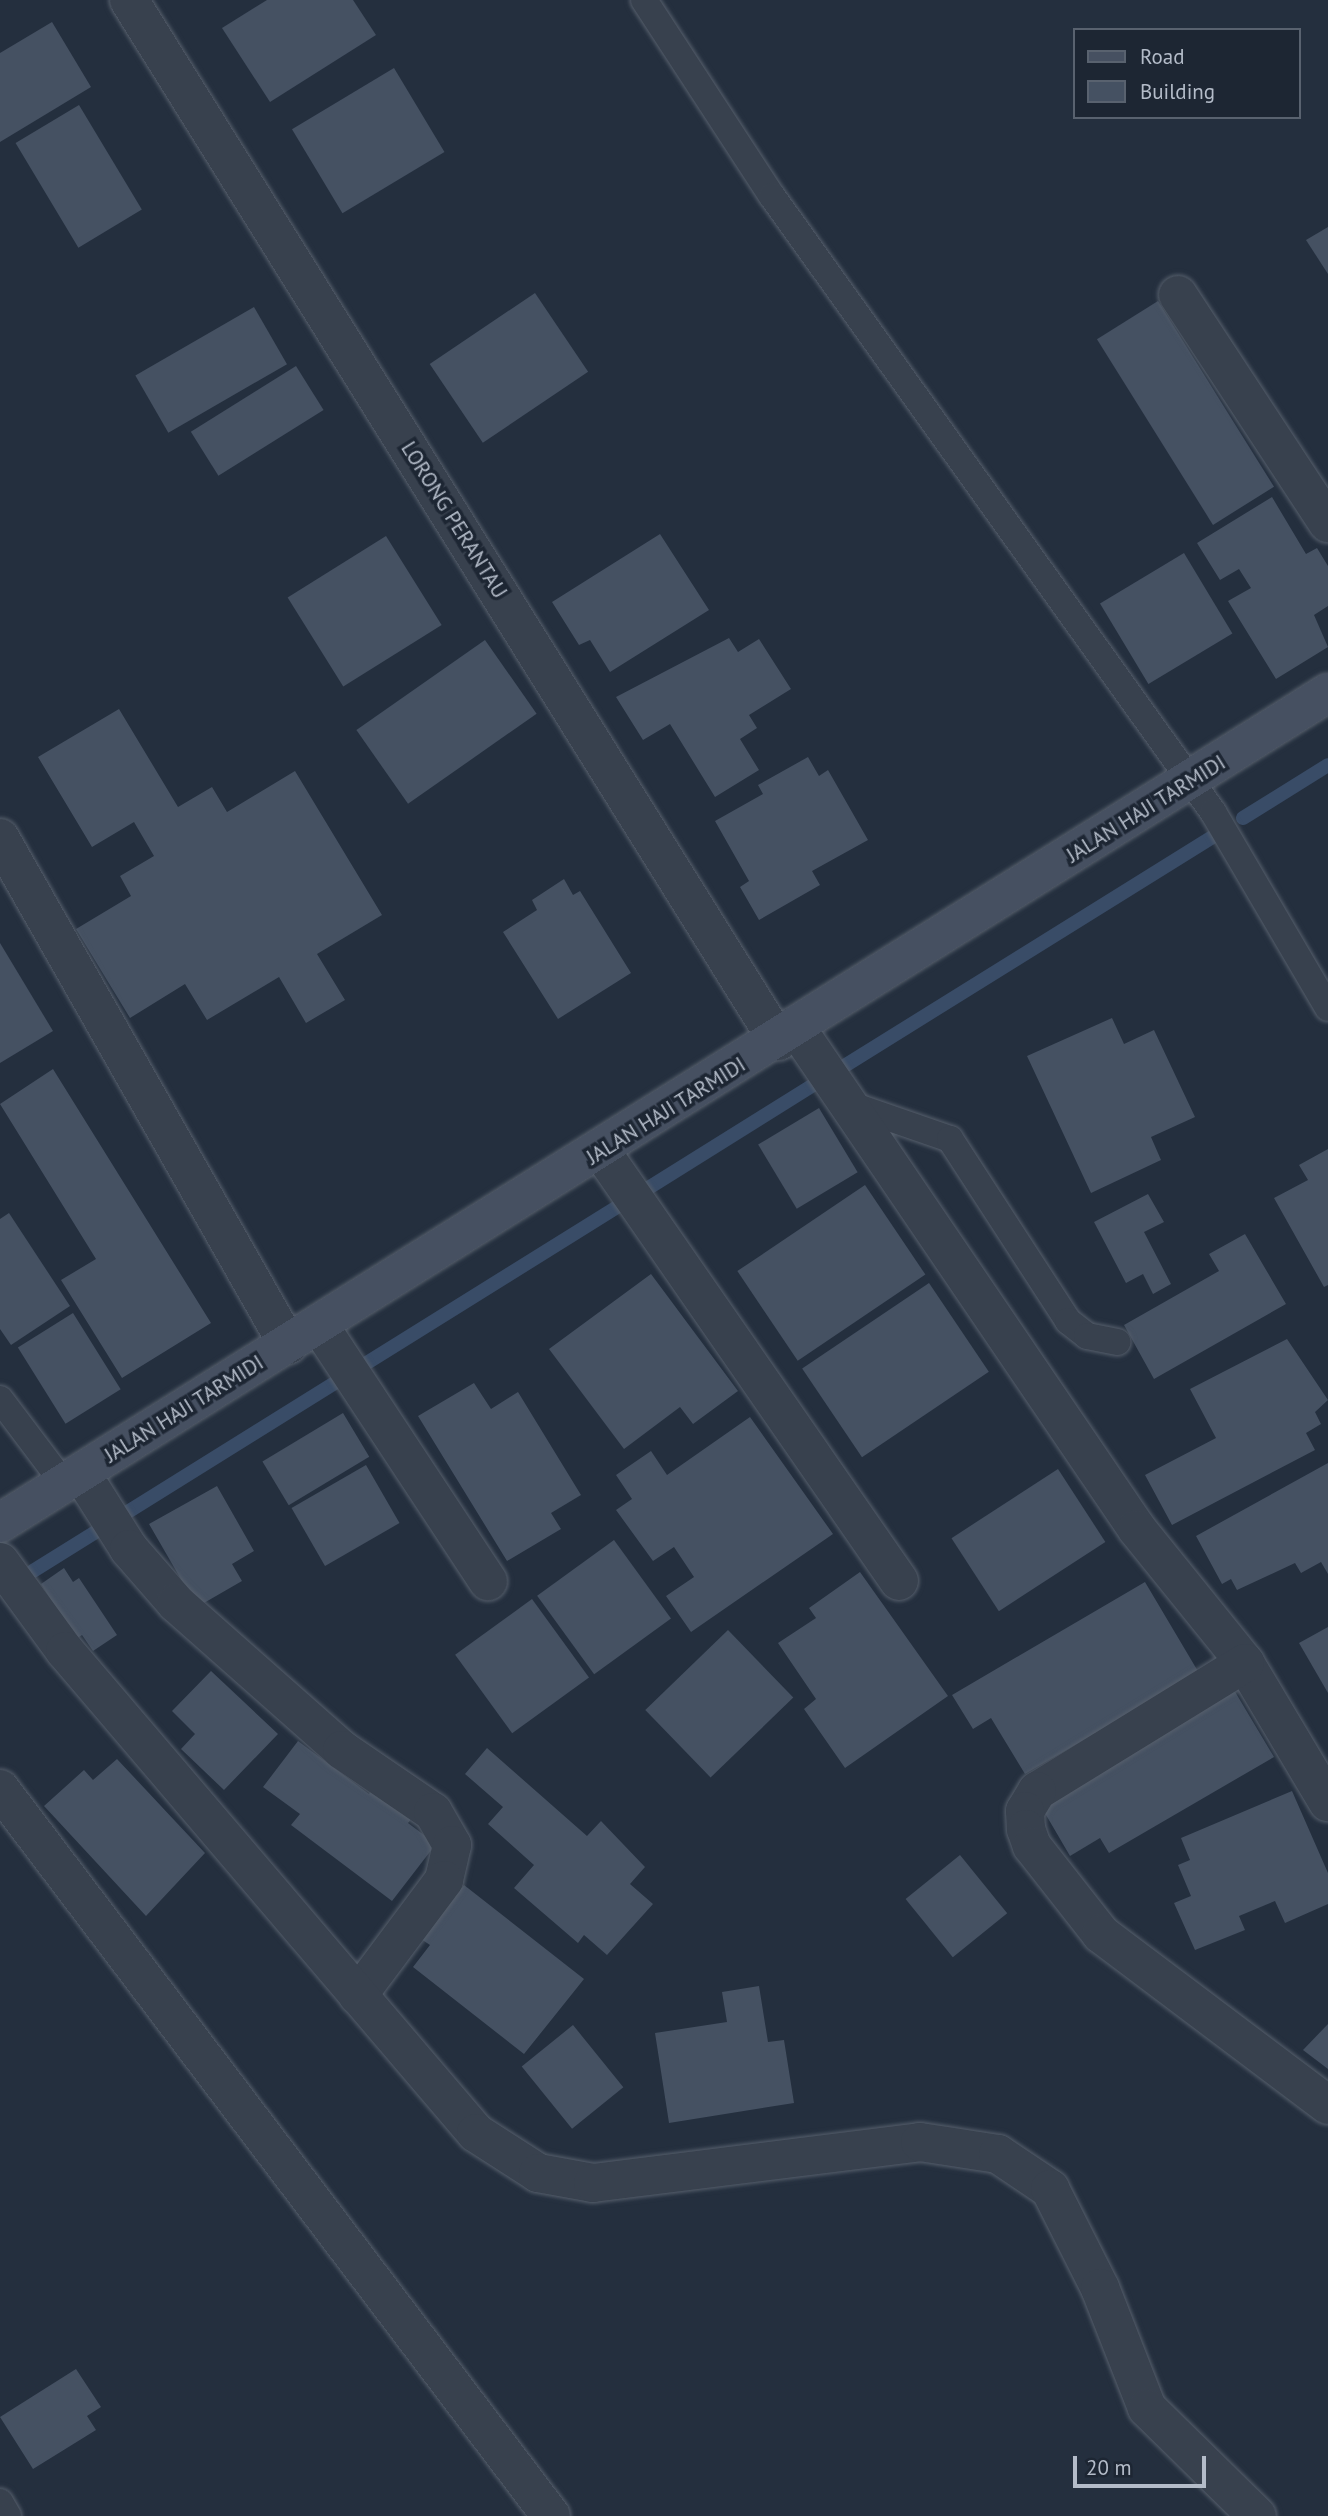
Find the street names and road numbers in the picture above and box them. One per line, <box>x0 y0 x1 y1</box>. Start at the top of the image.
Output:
street label: LORONG PERANTAU <box>396 437 512 603</box>
street label: JALAN HAJI TARMIDI <box>1062 750 1230 868</box>
street label: JALAN HAJI TARMIDI <box>582 1052 750 1170</box>
street label: JALAN HAJI TARMIDI <box>100 1350 268 1468</box>

